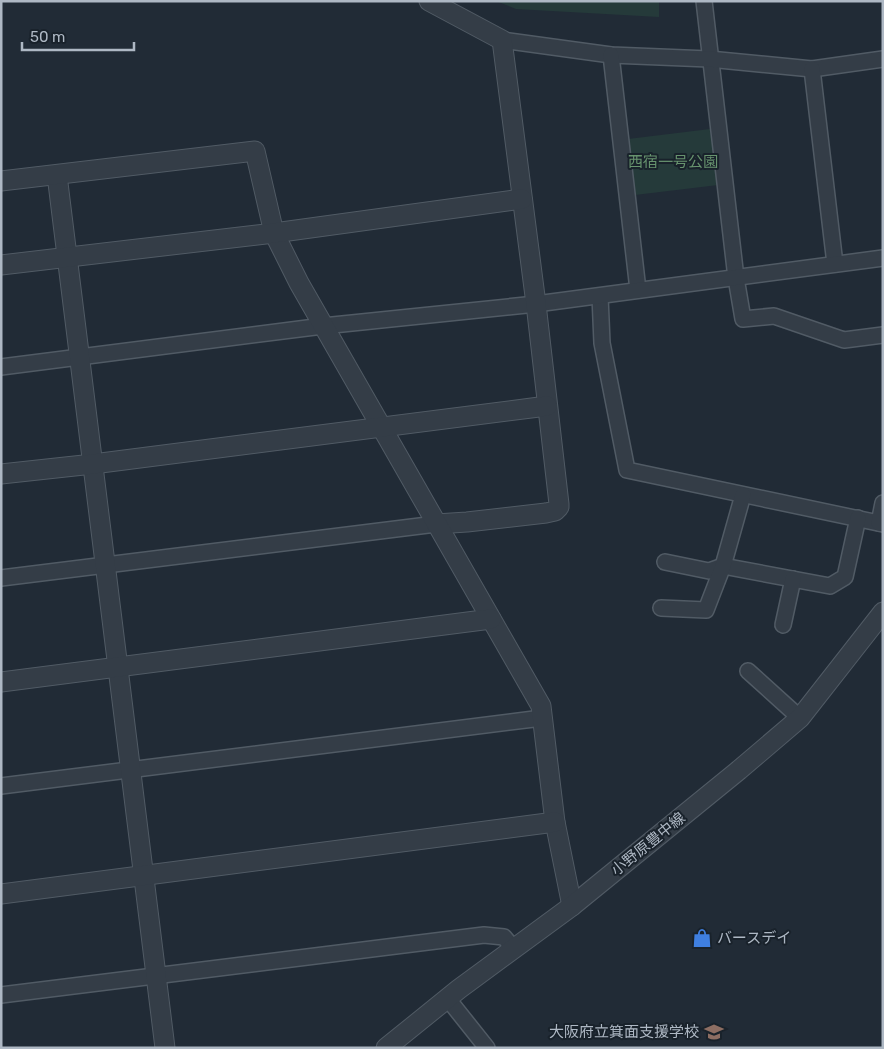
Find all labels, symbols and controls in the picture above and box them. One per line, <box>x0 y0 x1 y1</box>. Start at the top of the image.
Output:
scale bar <box>22 20 135 52</box>
text: 50 m <box>30 28 65 46</box>
park label: 西宿一号公園 <box>628 153 718 171</box>
street label: 小野原豊中線 <box>607 809 689 879</box>
shop icon: バースデイ <box>691 927 713 949</box>
place label: バースデイ <box>717 929 791 947</box>
school or university icon: 大阪府立箕面支援学校 <box>703 1021 725 1043</box>
place label: 大阪府立箕面支援学校 <box>549 1023 699 1041</box>

